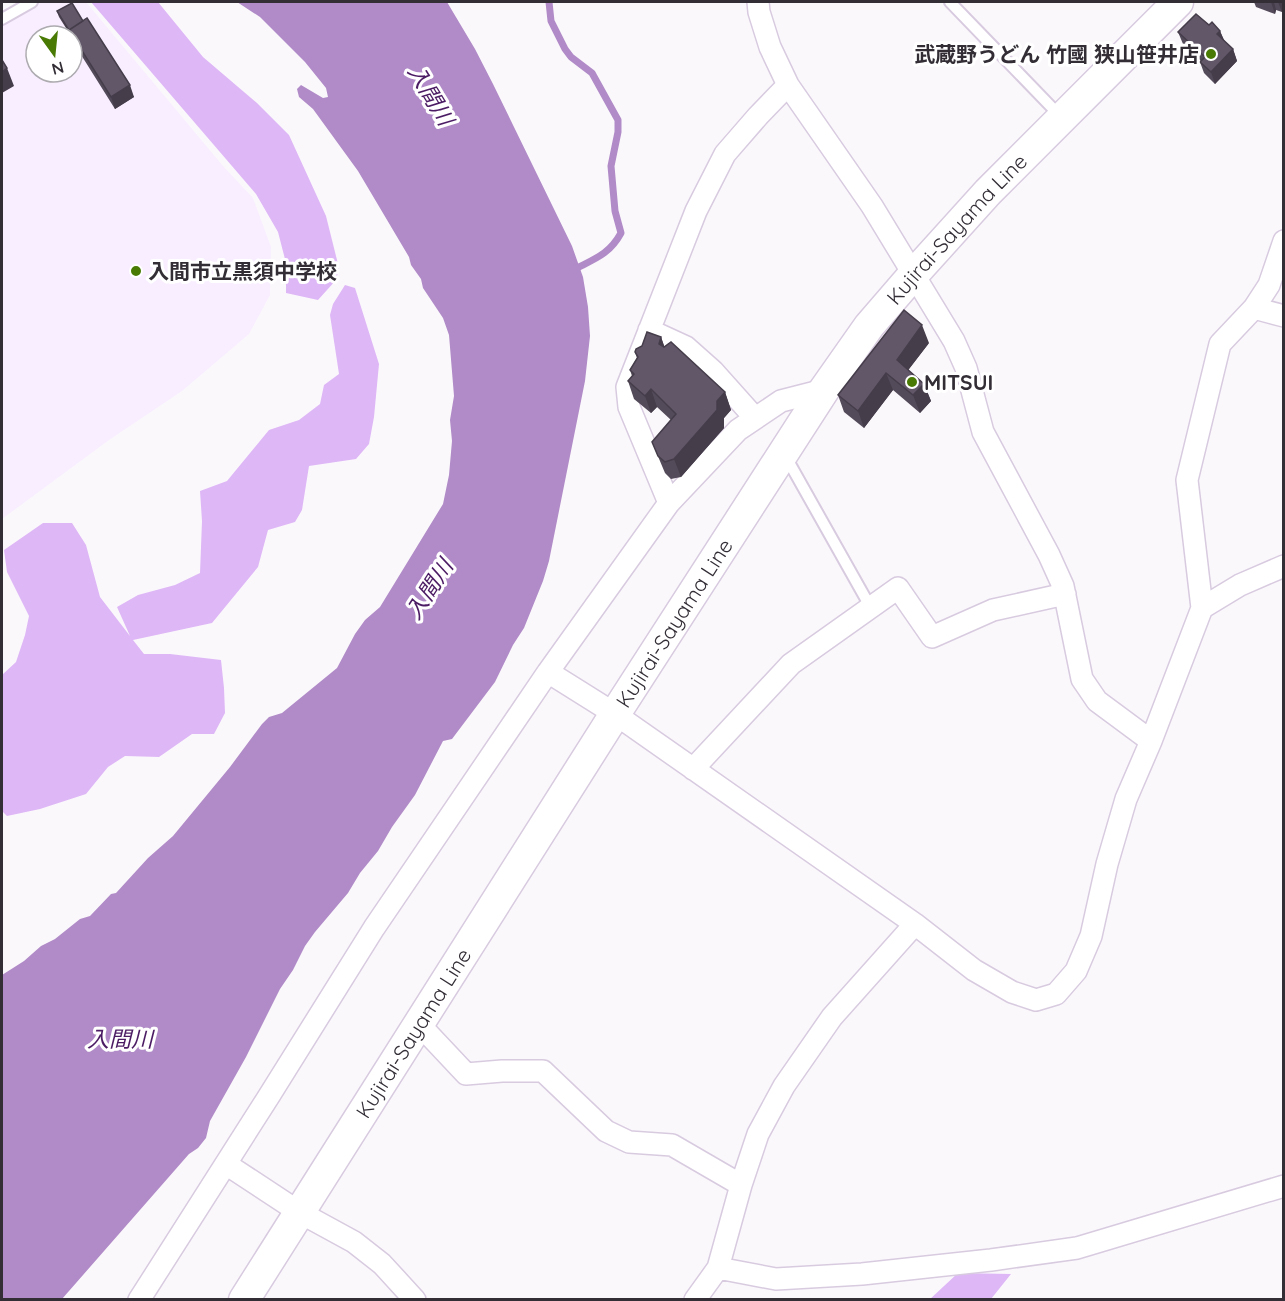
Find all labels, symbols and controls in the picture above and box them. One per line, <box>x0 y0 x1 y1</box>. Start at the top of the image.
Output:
north arrow <box>24 24 84 84</box>
place label: 武蔵野うどん 竹國 狭山笹井店 <box>914 41 1199 67</box>
marker: 武蔵野うどん 竹國 狭山笹井店 <box>1204 47 1218 61</box>
text: N <box>50 57 66 80</box>
water label: 入間川 <box>402 59 461 132</box>
street label: Kujirai-Sayama Line <box>881 148 1032 310</box>
place label: 入間市立黒須中学校 <box>148 258 337 284</box>
marker: 入間市立黒須中学校 <box>129 264 143 278</box>
place label: MITSUI <box>924 369 993 395</box>
marker: MITSUI <box>905 375 919 389</box>
street label: Kujirai-Sayama Line <box>610 534 738 712</box>
water label: 入間川 <box>399 552 460 624</box>
street label: Kujirai-Sayama Line <box>350 943 476 1123</box>
water label: 入間川 <box>87 1025 155 1053</box>

